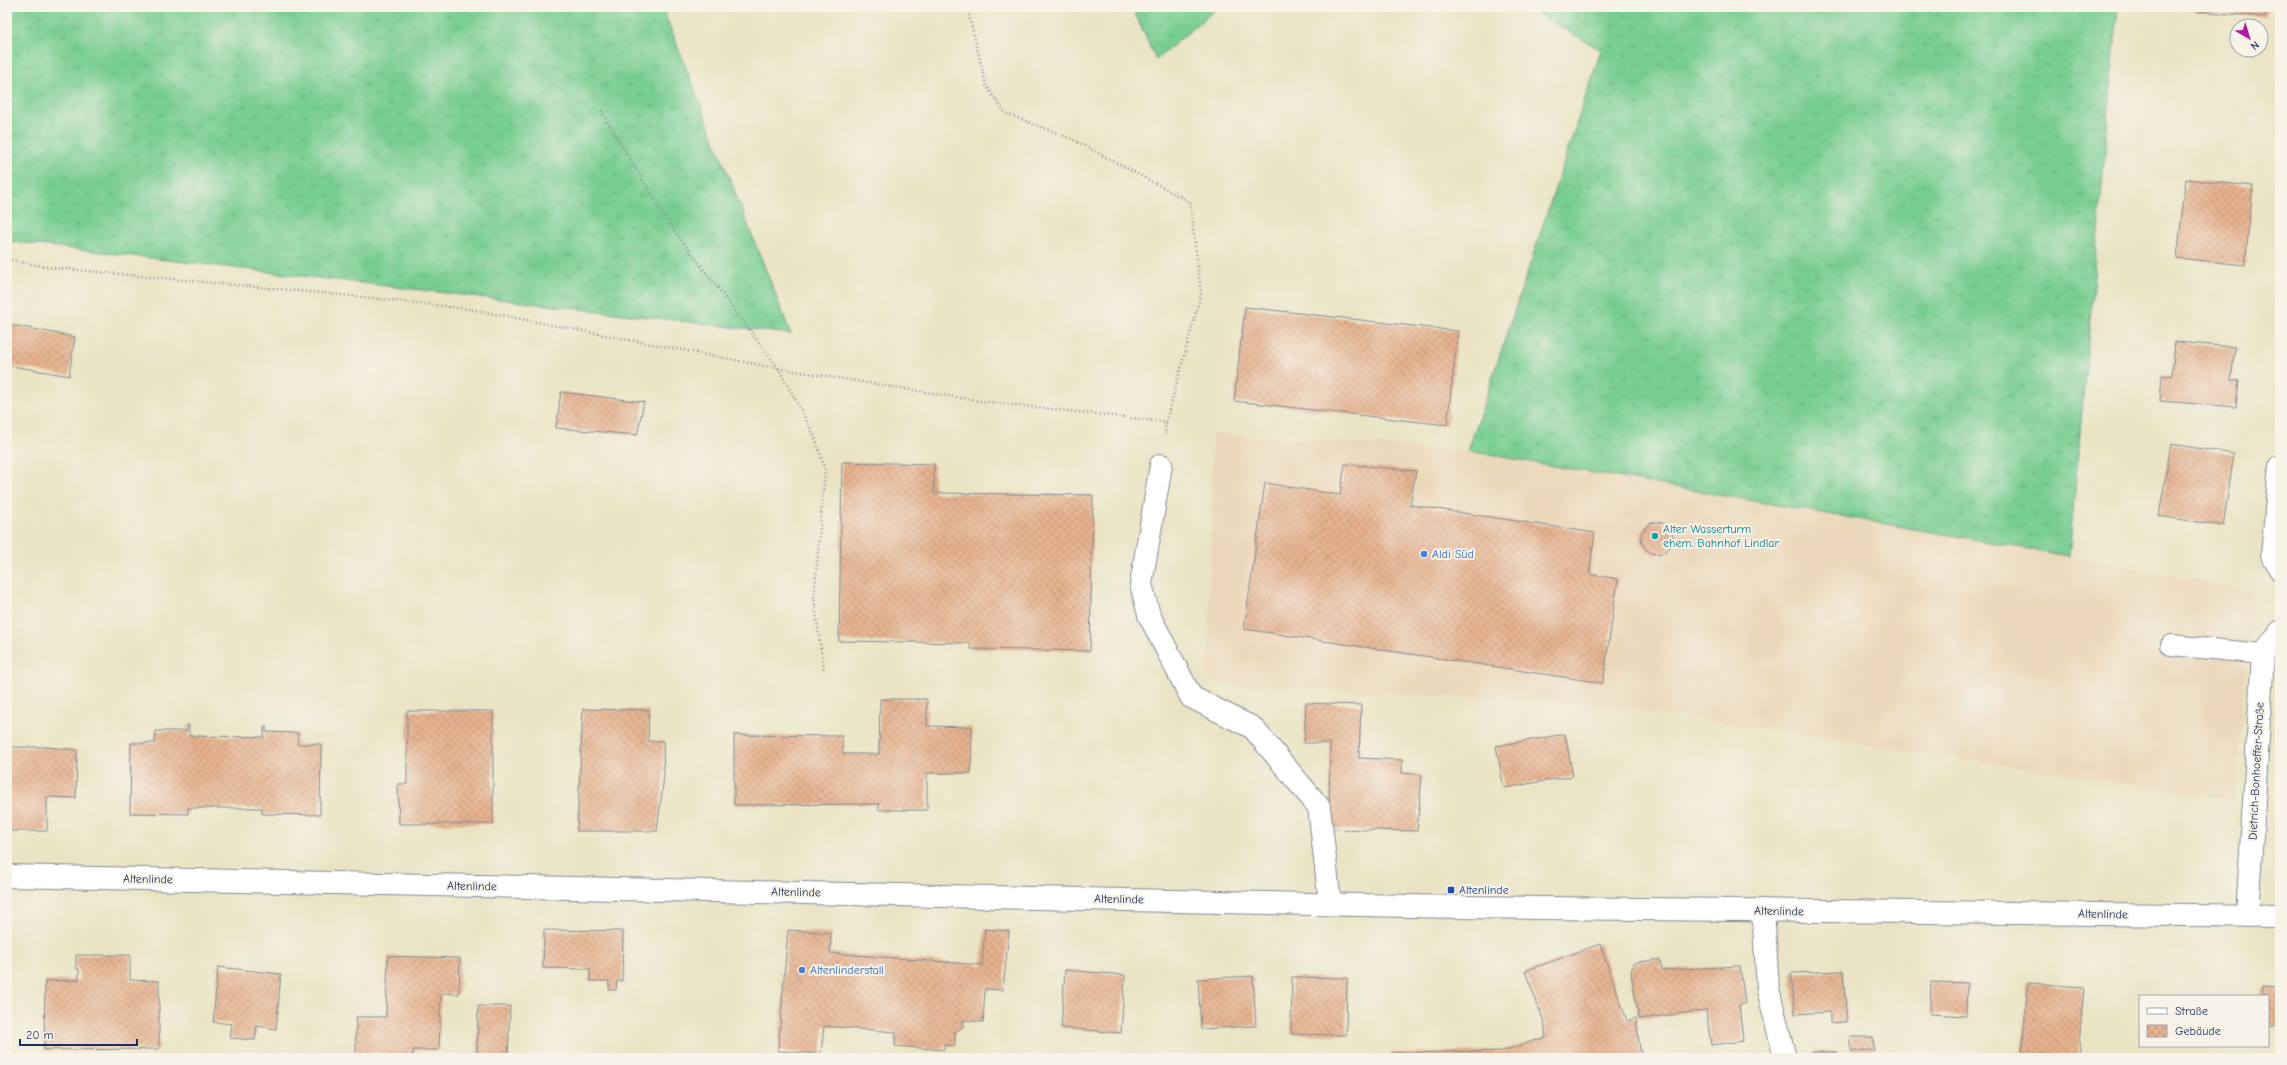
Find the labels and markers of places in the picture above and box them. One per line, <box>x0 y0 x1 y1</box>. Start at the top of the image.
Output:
place label: Alter Wasserturm ehem. Bahnhof Lindlar <box>1663 522 1780 550</box>
marker: Alter Wasserturm ehem. Bahnhof Lindlar <box>1650 531 1660 541</box>
place label: Aldi Süd <box>1432 547 1474 561</box>
marker: Aldi Süd <box>1419 549 1429 559</box>
place label: Altenlinde <box>1459 883 1509 897</box>
marker: Altenlinde <box>1446 885 1456 895</box>
place label: Altenlinderstall <box>810 963 884 977</box>
marker: Altenlinderstall <box>797 965 807 975</box>

